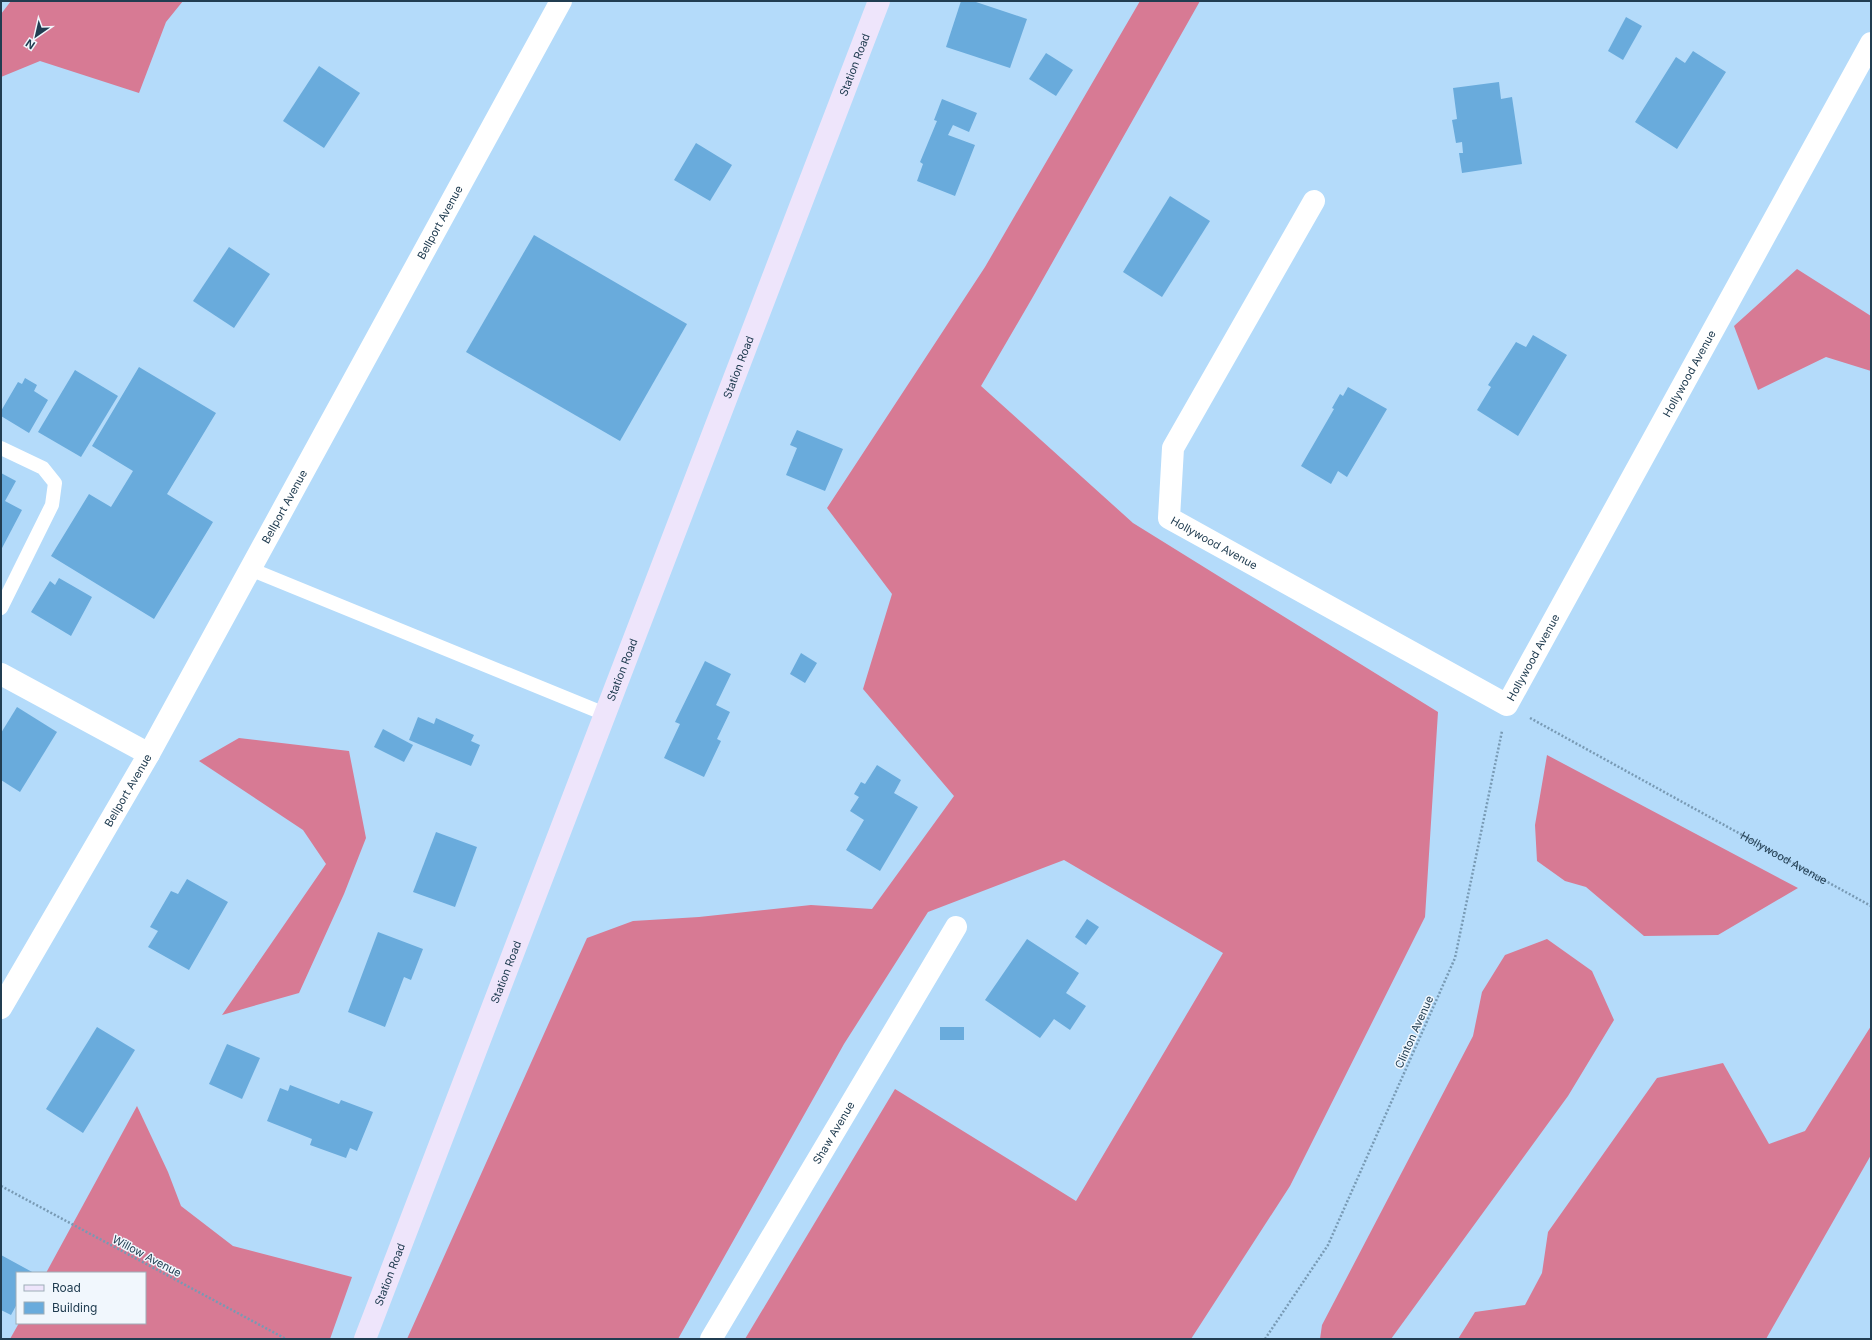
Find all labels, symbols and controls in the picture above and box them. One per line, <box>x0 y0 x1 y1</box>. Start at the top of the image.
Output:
north arrow <box>16 16 56 56</box>
street label: Station Road <box>836 31 873 98</box>
text: N <box>23 36 38 52</box>
street label: Bellport Avenue <box>414 183 466 262</box>
street label: Hollywood Avenue <box>1660 328 1719 419</box>
street label: Station Road <box>720 334 757 401</box>
street label: Bellport Avenue <box>259 467 310 546</box>
street label: Hollywood Avenue <box>1168 513 1260 573</box>
street label: Hollywood Avenue <box>1504 612 1563 703</box>
street label: Station Road <box>604 636 640 703</box>
street label: Bellport Avenue <box>101 751 155 829</box>
street label: Hollywood Avenue <box>1738 828 1830 888</box>
street label: Station Road <box>488 939 524 1005</box>
street label: Clinton Avenue <box>1392 993 1436 1071</box>
street label: Shaw Avenue <box>810 1099 858 1167</box>
street label: Willow Avenue <box>110 1232 184 1280</box>
street label: Station Road <box>371 1241 408 1308</box>
legend <box>16 1272 146 1324</box>
text: Road <box>52 1280 81 1295</box>
text: Building <box>52 1300 97 1315</box>

